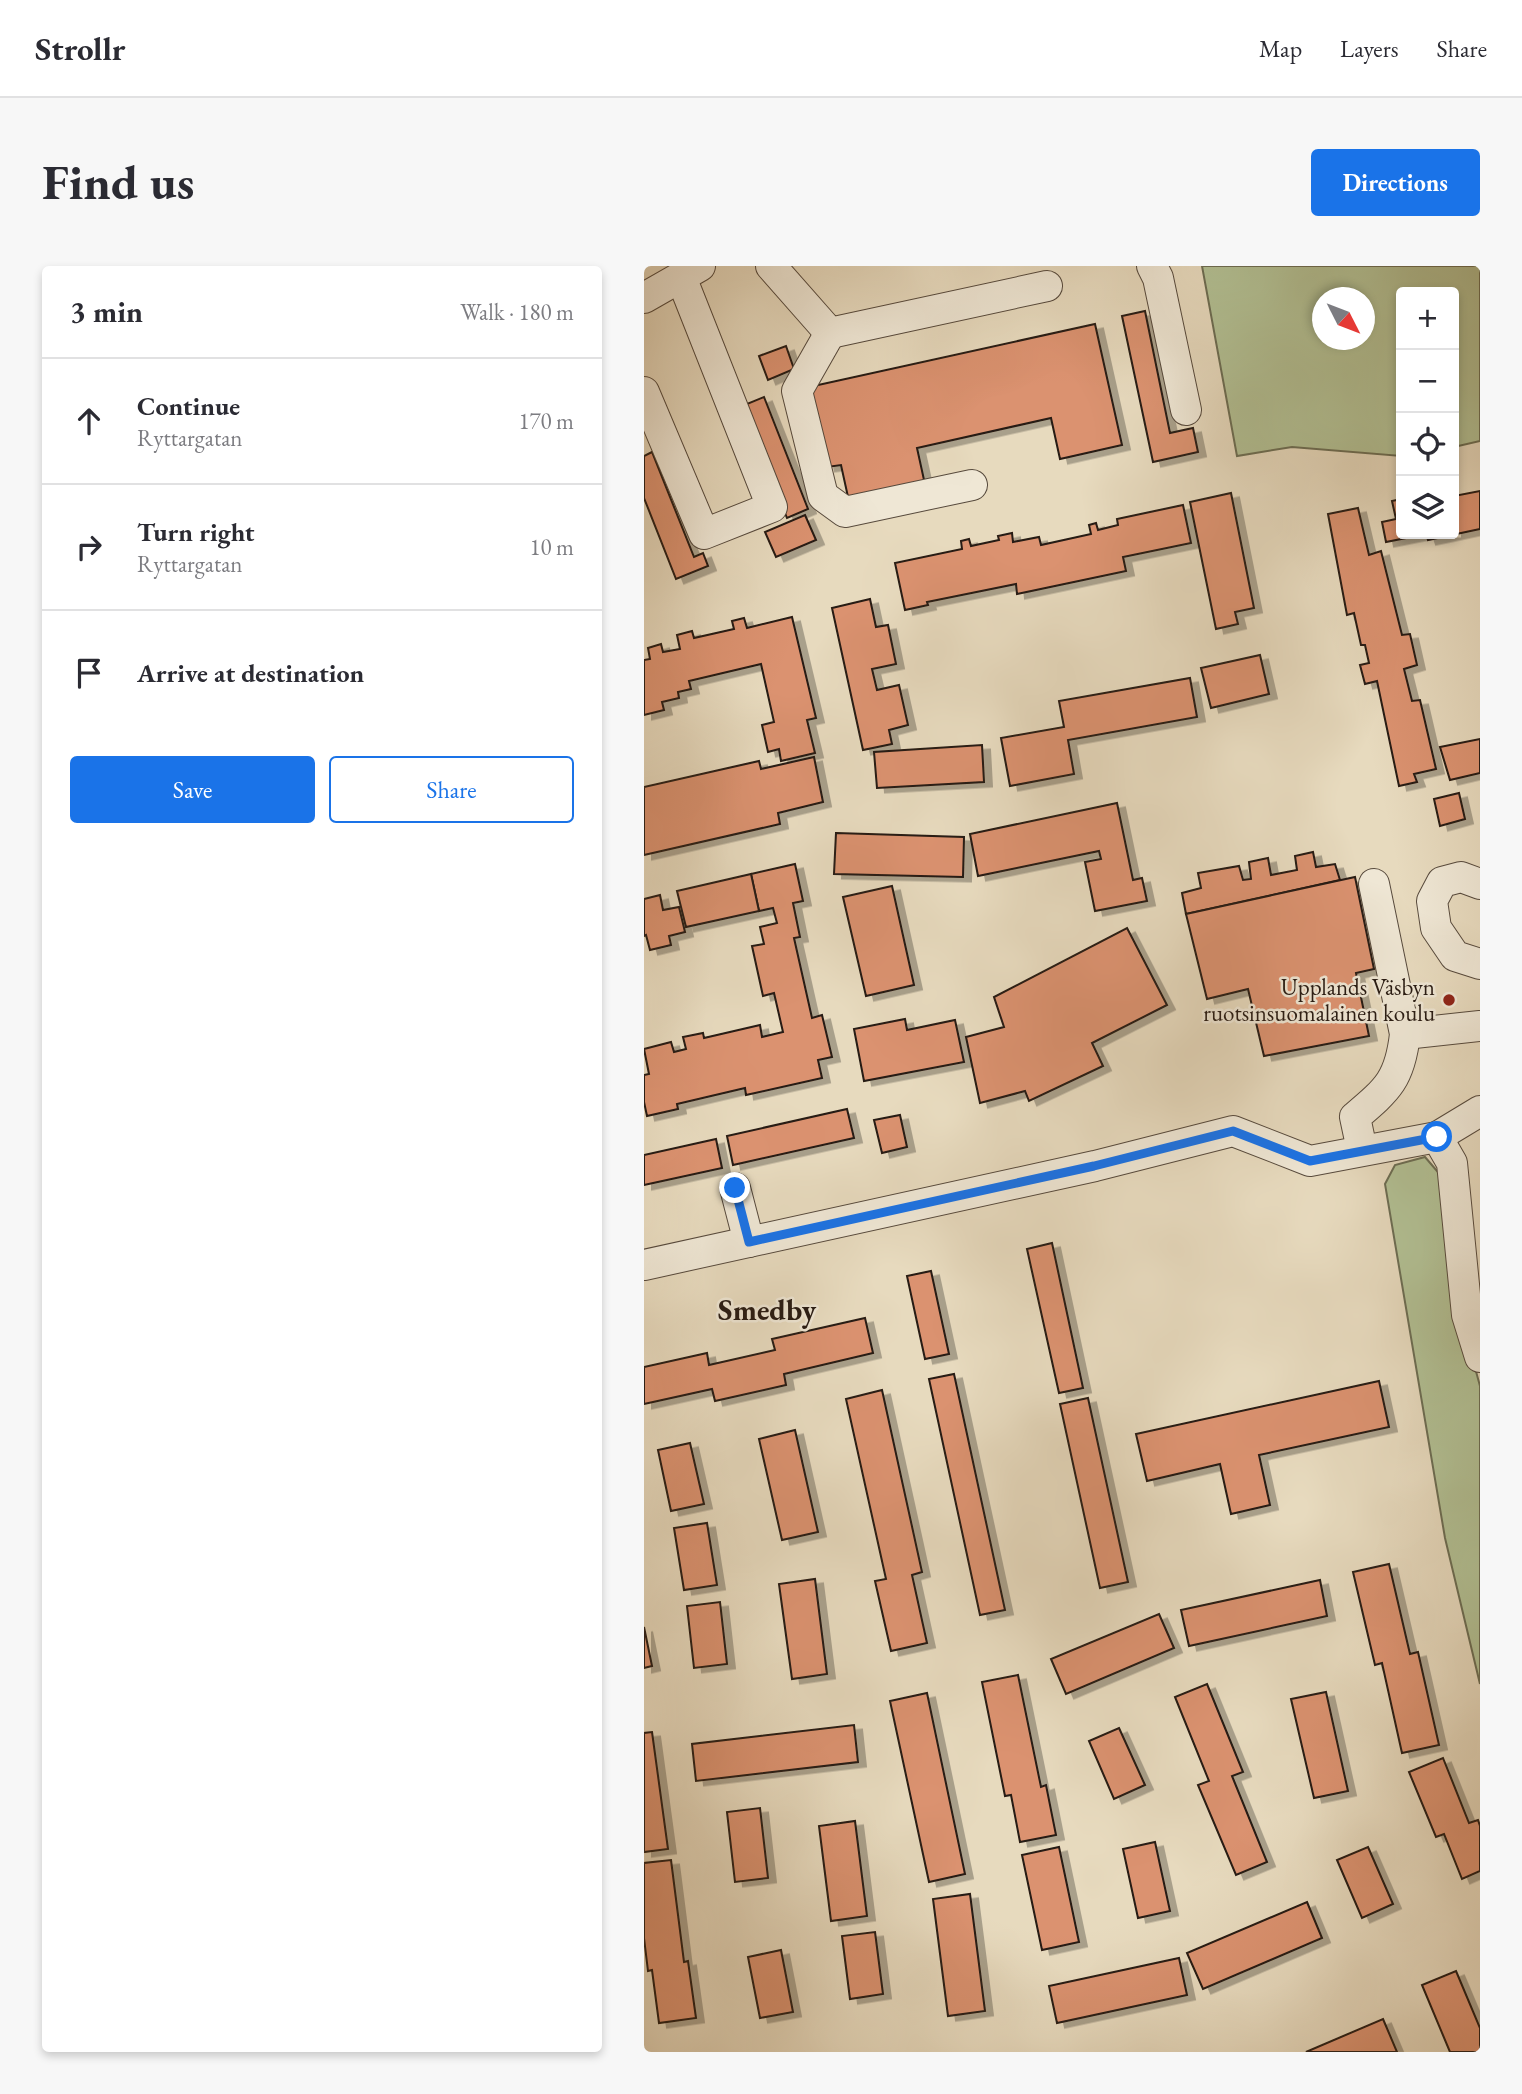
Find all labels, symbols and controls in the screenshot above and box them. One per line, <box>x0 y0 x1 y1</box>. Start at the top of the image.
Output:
text: Strollr <box>35 27 126 70</box>
text: Map <box>1259 33 1302 64</box>
text: Layers <box>1340 33 1399 64</box>
text: Share <box>1437 33 1487 64</box>
button: Directions <box>1311 149 1480 216</box>
text: Find us <box>42 150 194 214</box>
north arrow <box>1312 287 1375 350</box>
map controls <box>1396 287 1459 539</box>
button: + <box>1396 287 1459 350</box>
text: 3 min <box>70 292 143 331</box>
text: Walk · 180 m <box>460 297 574 327</box>
button: − <box>1396 350 1459 413</box>
text: Continue <box>137 389 240 423</box>
icon: ahead <box>70 402 108 440</box>
text: 170 m <box>518 406 574 436</box>
button: locate <box>1396 413 1459 476</box>
text: Ryttargatan <box>137 423 243 453</box>
button: layers <box>1396 476 1459 539</box>
text: Turn right <box>137 515 255 549</box>
icon: right <box>70 528 108 566</box>
text: 10 m <box>529 532 574 562</box>
text: Ryttargatan <box>137 549 243 579</box>
icon: arrive <box>70 654 108 692</box>
text: Arrive at destination <box>137 656 364 690</box>
button: Save <box>70 756 315 823</box>
button: Share <box>329 756 574 823</box>
place label: Upplands Väsbyn ruotsinsuomalainen koulu <box>1203 972 1435 1028</box>
marker: Upplands Väsbyn ruotsinsuomalainen koulu <box>1441 992 1457 1008</box>
route start <box>1421 1121 1452 1152</box>
route end <box>719 1172 750 1203</box>
district label: Smedby <box>718 1290 817 1329</box>

